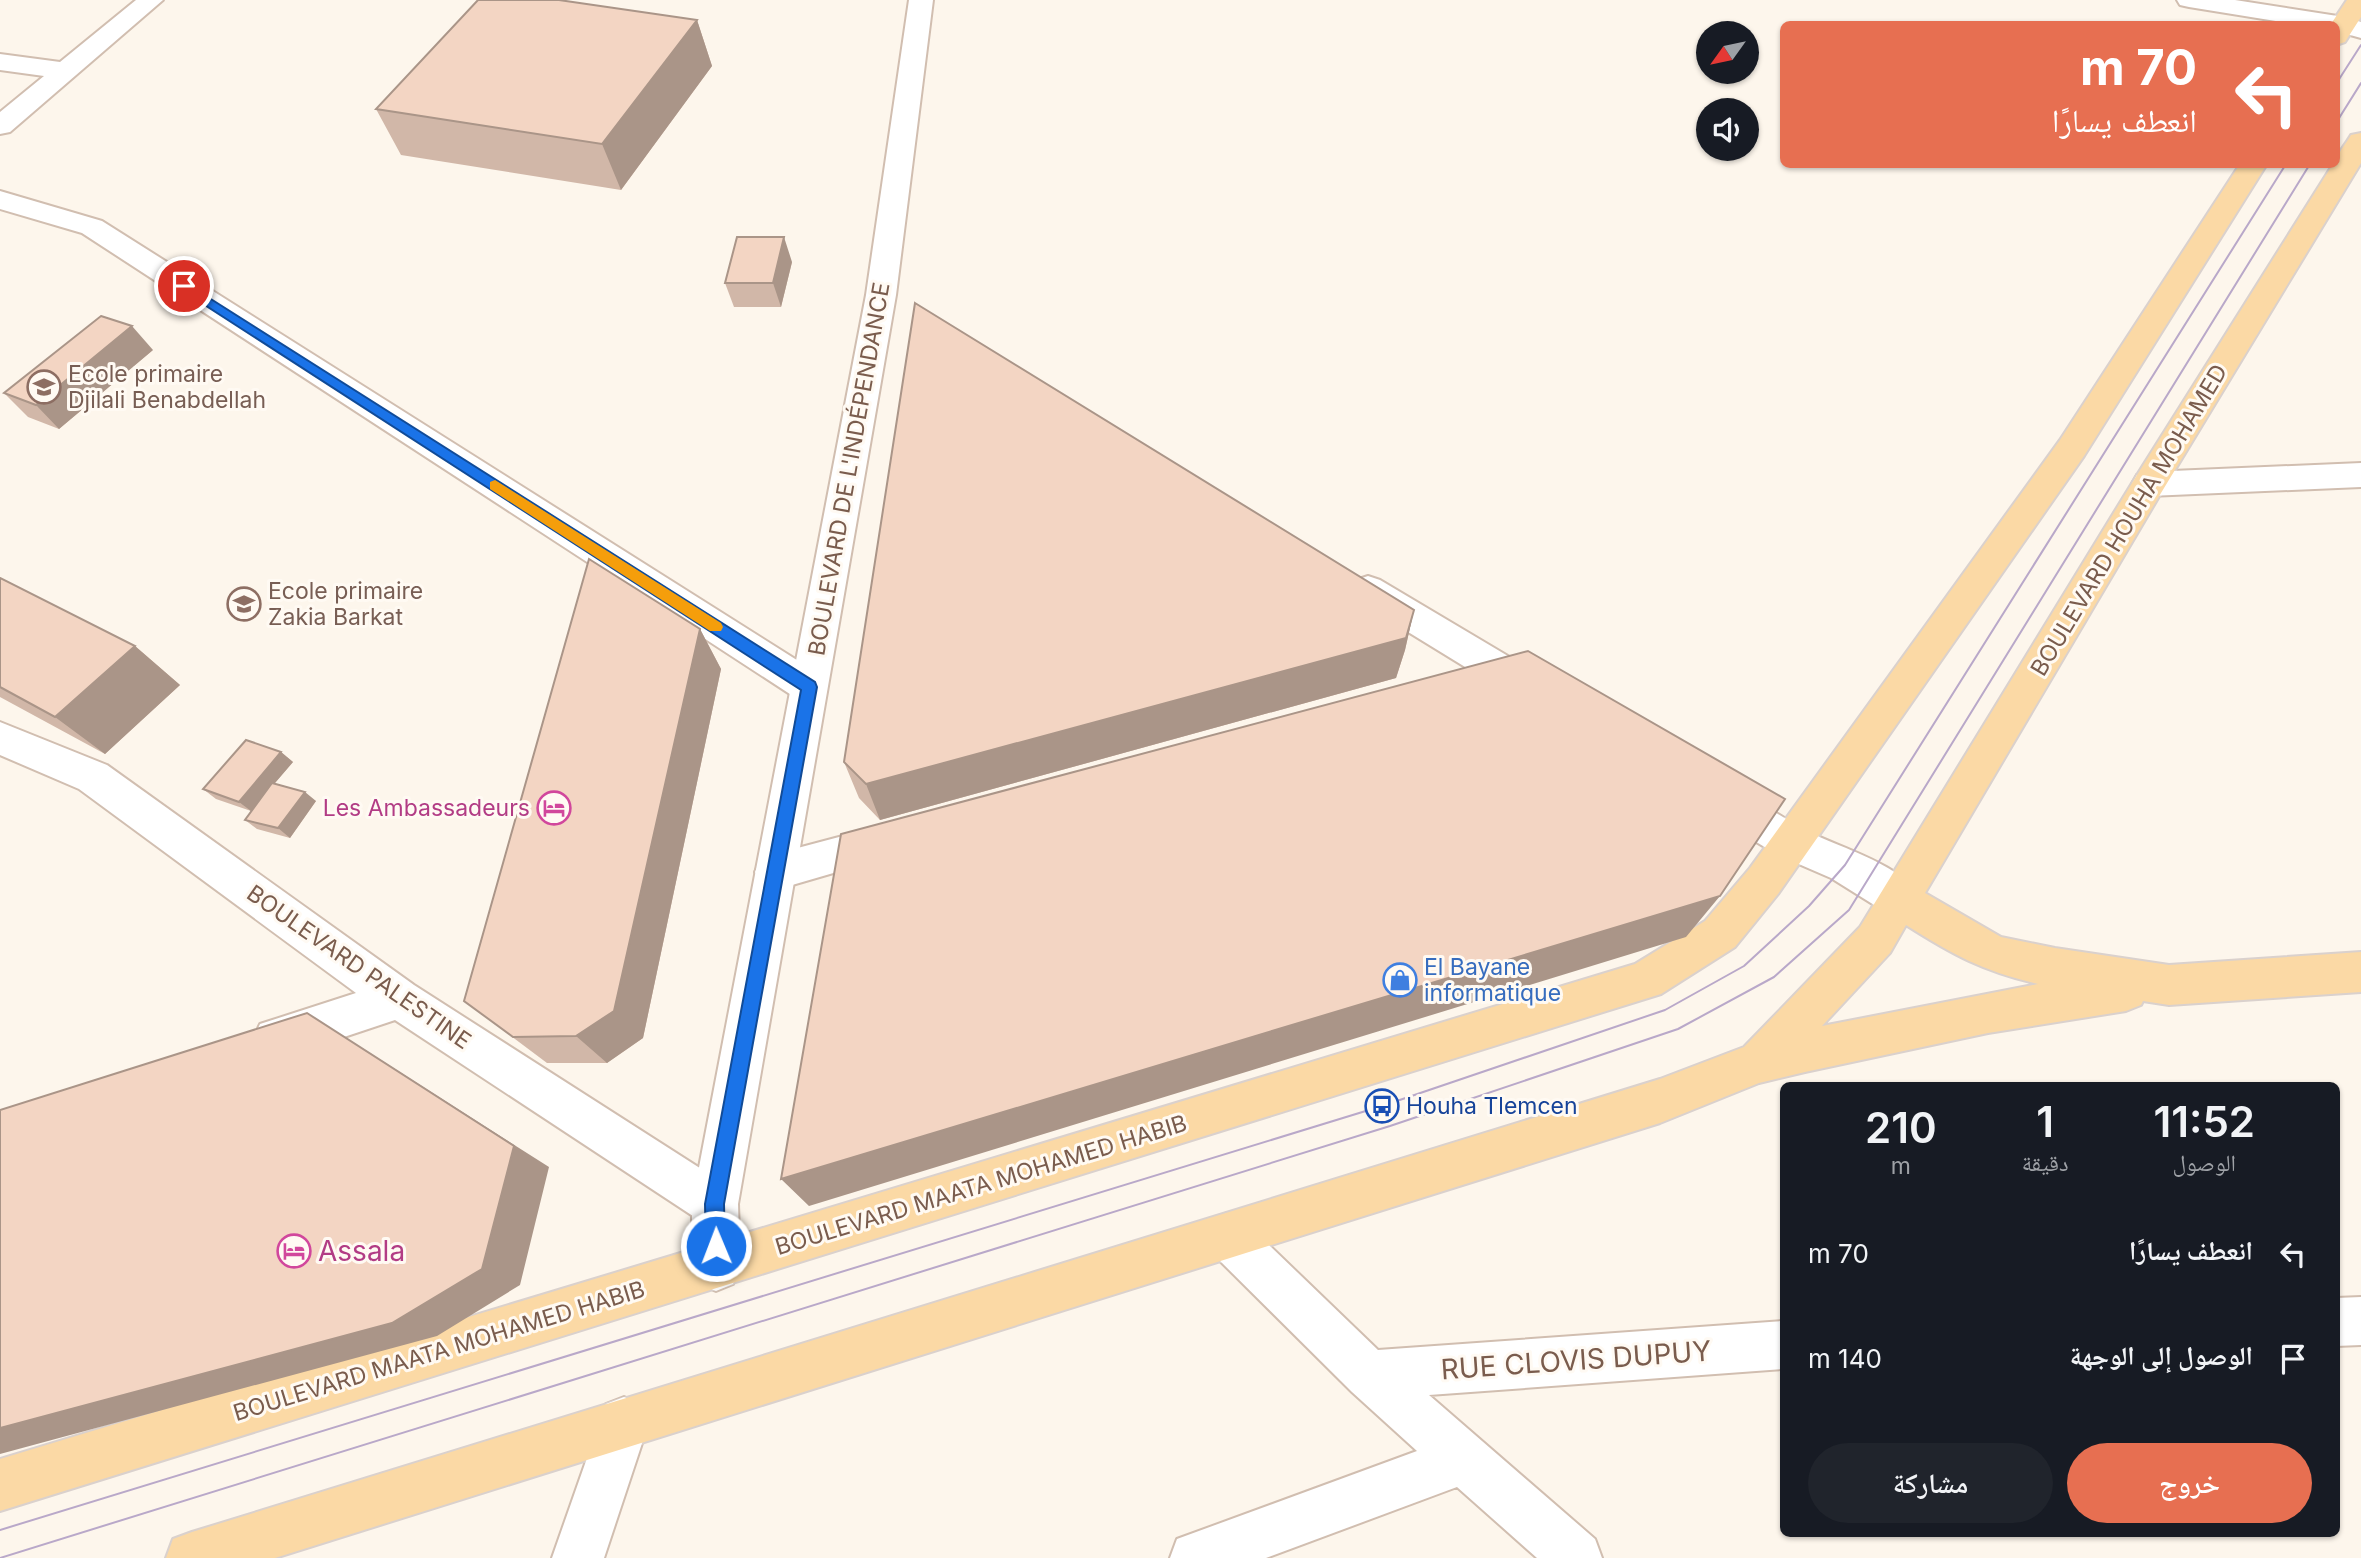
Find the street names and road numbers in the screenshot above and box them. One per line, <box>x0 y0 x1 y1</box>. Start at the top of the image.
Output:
street label: BOULEVARD DE L'INDÉPENDANCE <box>802 280 896 658</box>
street label: BOULEVARD HOUHA MOHAMED <box>2025 359 2233 681</box>
street label: BOULEVARD PALESTINE <box>242 879 476 1055</box>
street label: BOULEVARD MAATA MOHAMED HABIB <box>772 1109 1190 1261</box>
street label: BOULEVARD MAATA MOHAMED HABIB <box>230 1275 648 1427</box>
street label: RUE CLOVIS DUPUY <box>1440 1334 1712 1386</box>

